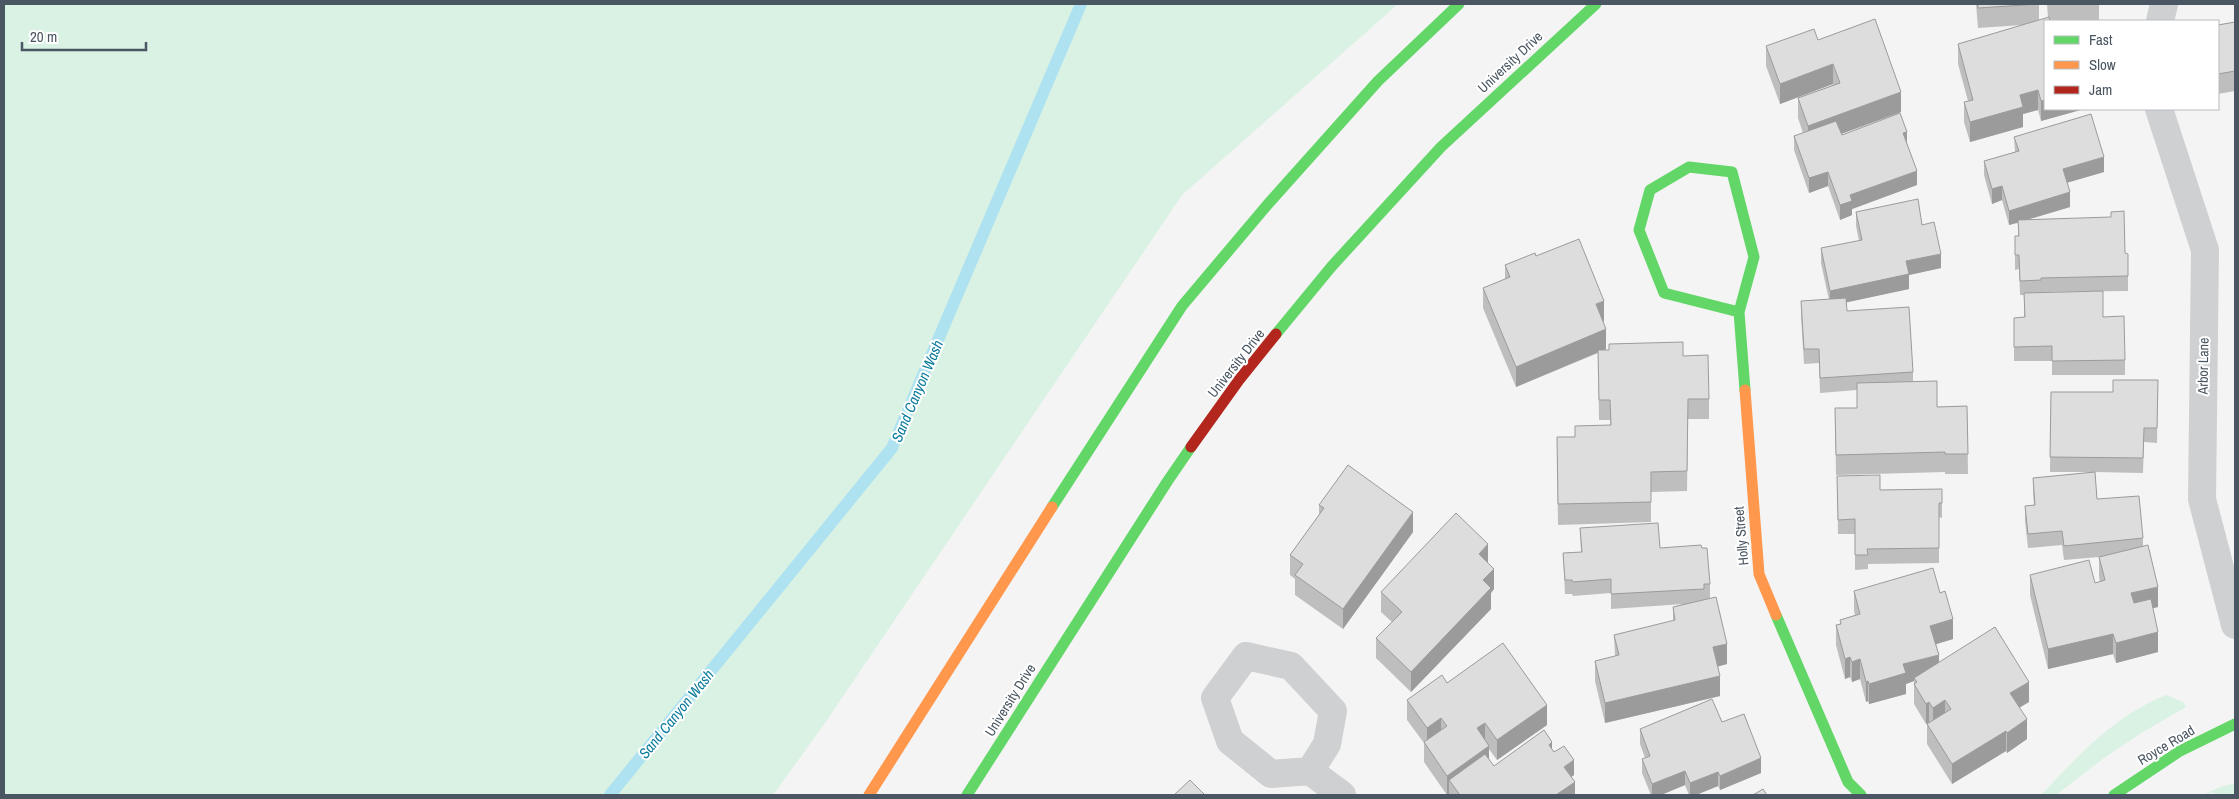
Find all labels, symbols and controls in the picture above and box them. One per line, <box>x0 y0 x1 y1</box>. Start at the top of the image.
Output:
scale bar <box>22 20 146 52</box>
legend <box>2044 20 2219 110</box>
text: 20 m <box>30 26 57 47</box>
street label: University Drive <box>1474 27 1546 97</box>
text: Fast <box>2089 29 2113 50</box>
text: Slow <box>2089 54 2116 75</box>
text: Jam <box>2089 79 2112 100</box>
street label: University Drive <box>1204 325 1268 401</box>
water label: Sand Canyon Wash <box>886 337 948 445</box>
street label: Arbor Lane <box>2193 337 2212 396</box>
street label: Holly Street <box>1729 506 1753 566</box>
street label: University Drive <box>981 660 1039 740</box>
water label: Sand Canyon Wash <box>633 665 719 763</box>
street label: Royce Road <box>2134 721 2198 769</box>

